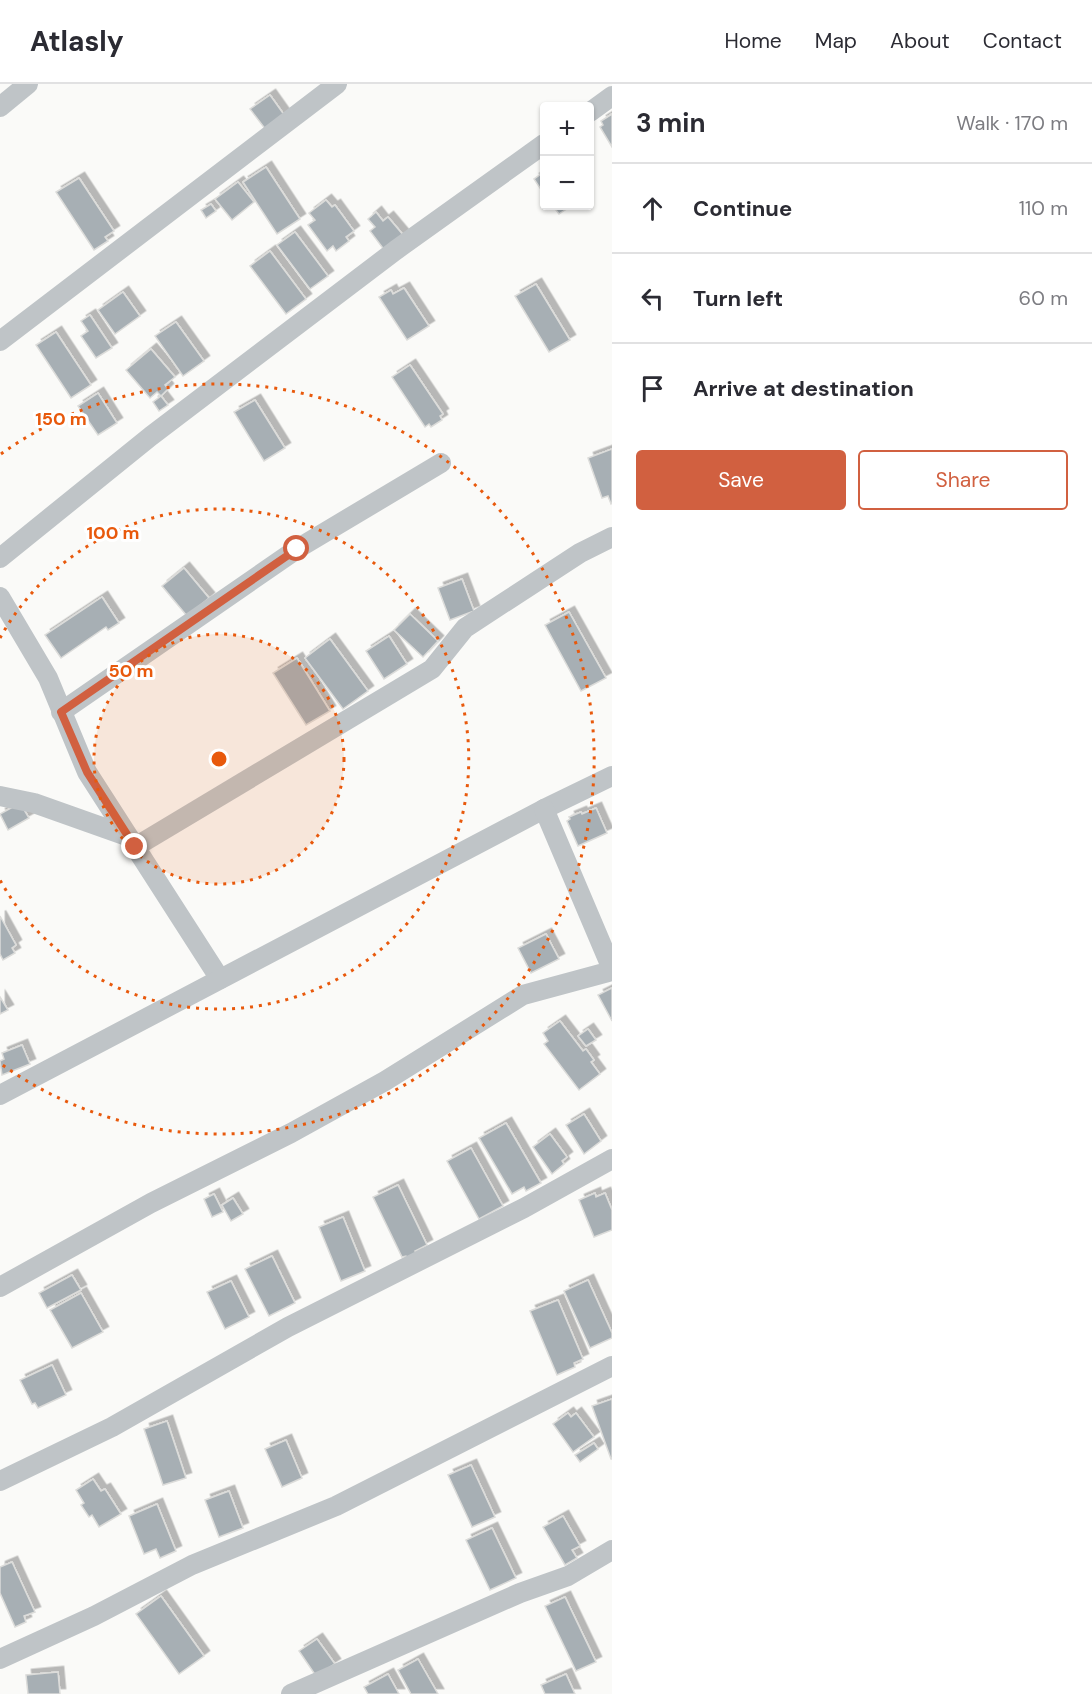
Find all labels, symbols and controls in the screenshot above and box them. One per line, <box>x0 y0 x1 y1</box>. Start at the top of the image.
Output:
text: Atlasly <box>30 23 124 60</box>
text: Home <box>724 27 782 55</box>
text: Map <box>815 27 857 55</box>
text: About <box>890 27 950 55</box>
text: Contact <box>983 27 1062 55</box>
map controls <box>540 102 594 210</box>
button: + <box>540 102 594 156</box>
text: 3 min <box>636 106 705 140</box>
text: Walk · 170 m <box>956 110 1068 136</box>
button: − <box>540 156 594 210</box>
icon: ahead <box>636 192 669 225</box>
text: Continue <box>693 194 792 223</box>
text: 110 m <box>1019 195 1068 221</box>
icon: left <box>636 282 669 315</box>
text: Turn left <box>693 284 783 313</box>
text: 60 m <box>1019 285 1068 311</box>
icon: arrive <box>636 372 669 405</box>
text: Arrive at destination <box>693 374 914 403</box>
text: 150 m <box>35 407 87 431</box>
button: Save <box>636 450 846 510</box>
button: Share <box>858 450 1068 510</box>
text: 100 m <box>86 521 140 545</box>
route start <box>283 535 309 561</box>
text: 50 m <box>108 659 154 683</box>
centre of rings <box>209 749 229 769</box>
route end <box>121 833 147 859</box>

